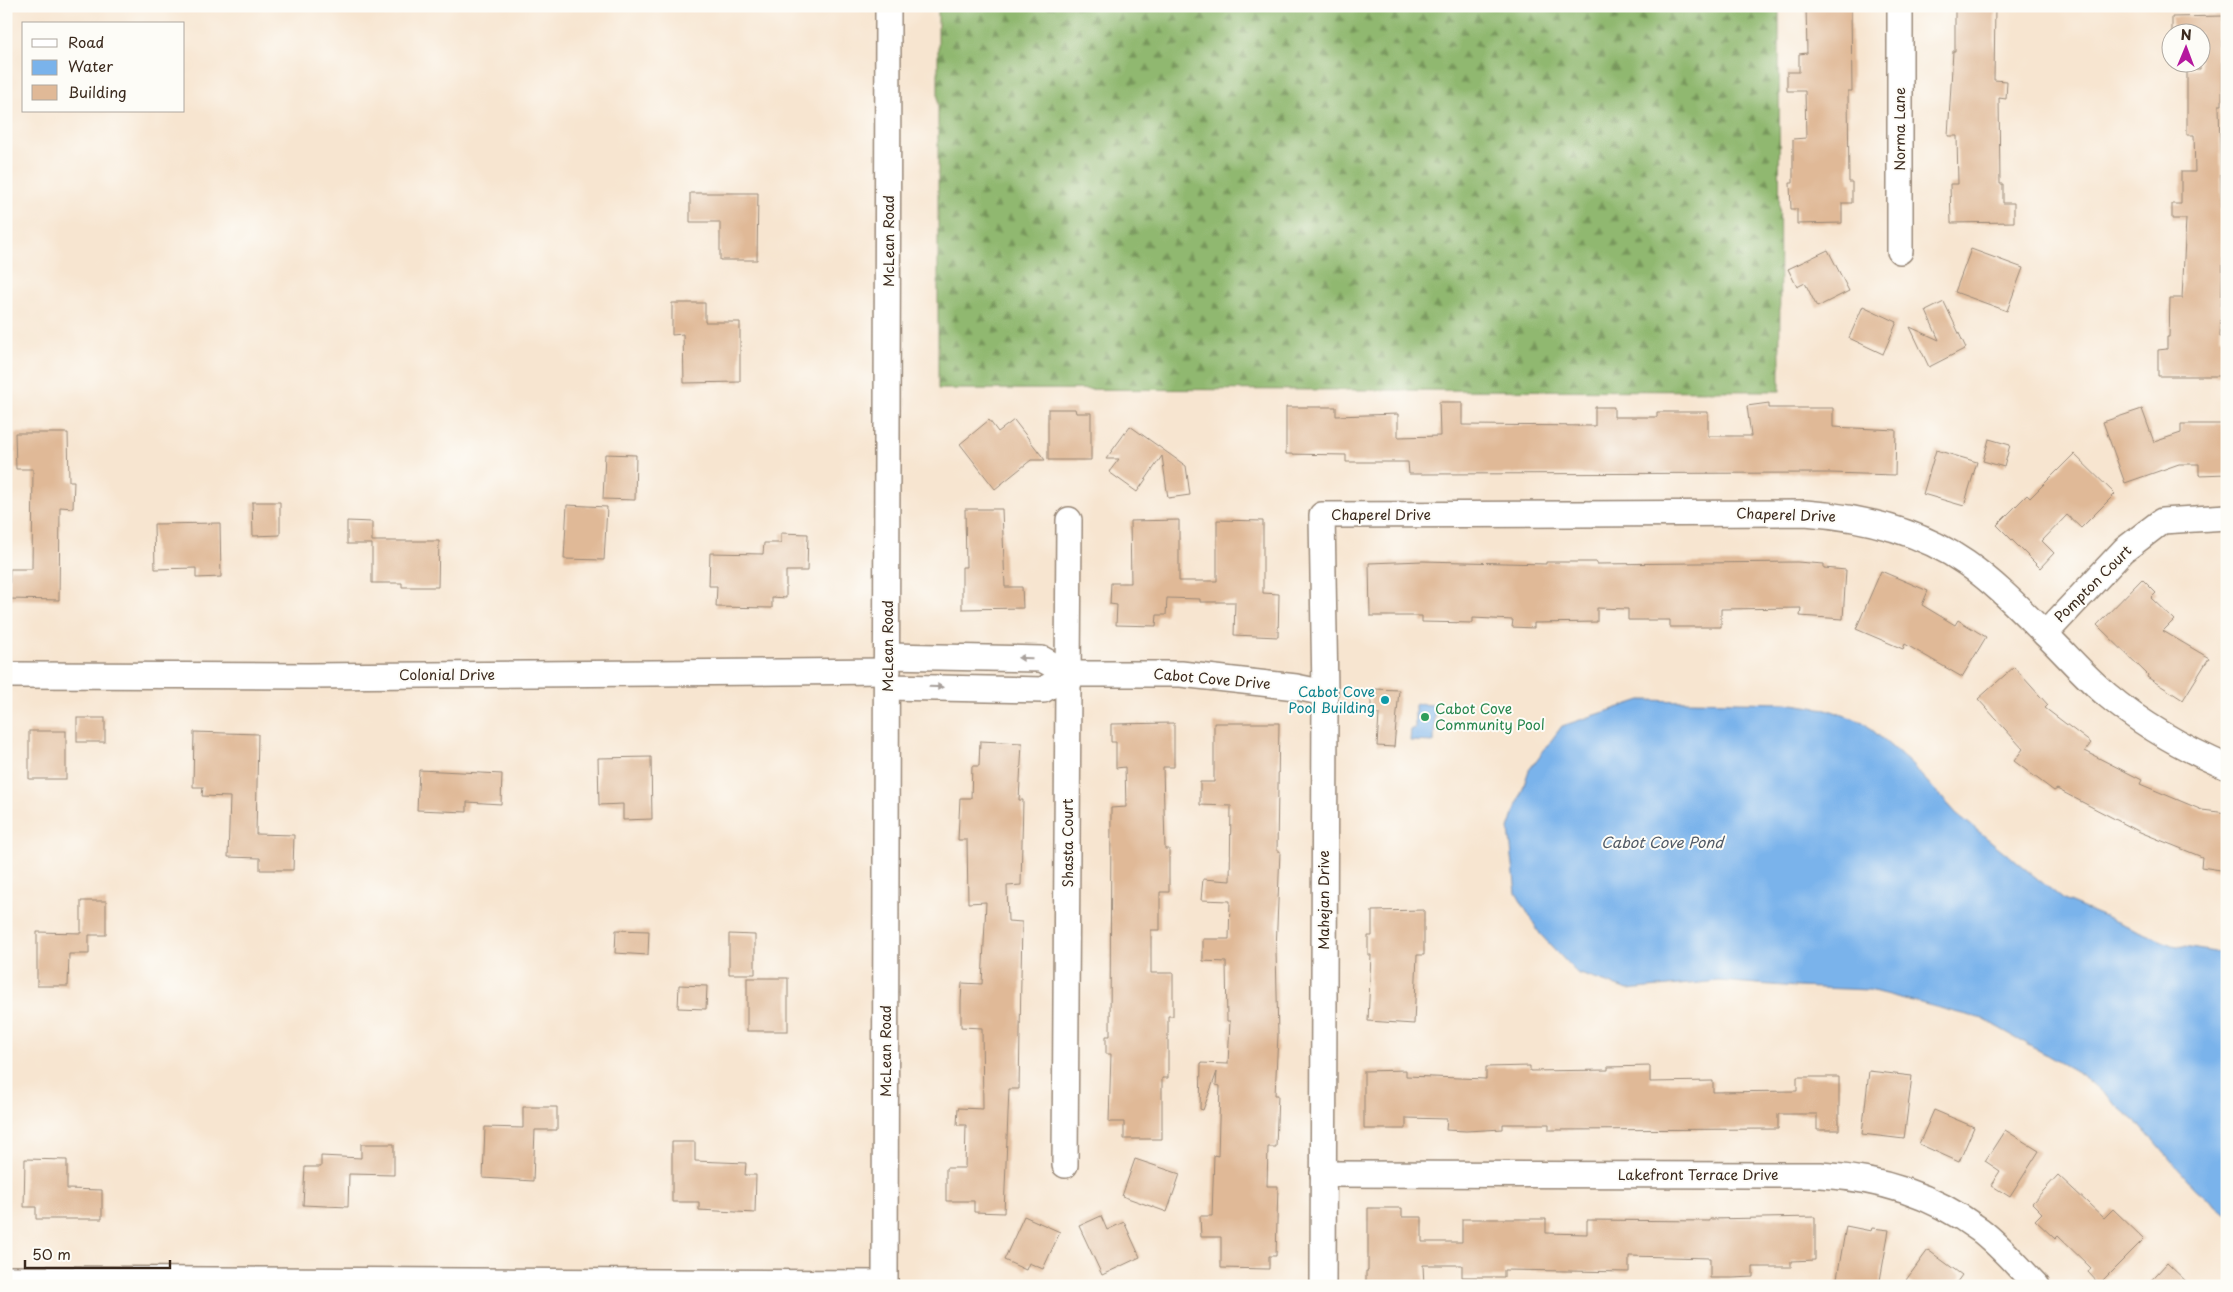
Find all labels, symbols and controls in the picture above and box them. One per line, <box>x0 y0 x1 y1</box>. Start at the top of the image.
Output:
legend <box>22 22 185 112</box>
north arrow <box>2160 22 2210 72</box>
text: N <box>2181 24 2192 45</box>
text: Road <box>68 30 104 53</box>
text: Water <box>68 54 113 77</box>
text: Building <box>68 80 127 103</box>
street label: Norma Lane <box>1889 87 1910 171</box>
street label: McLean Road <box>878 195 899 287</box>
street label: Chaperel Drive <box>1736 502 1836 527</box>
street label: Chaperel Drive <box>1331 504 1431 525</box>
street label: Pompton Court <box>2049 540 2136 627</box>
street label: McLean Road <box>877 600 898 692</box>
one-way arrow <box>1016 654 1032 662</box>
street label: Cabot Cove Drive <box>1153 663 1271 694</box>
street label: Colonial Drive <box>399 664 495 685</box>
place label: Cabot Cove Pool Building <box>1288 681 1375 718</box>
one-way arrow <box>928 683 944 691</box>
marker: Cabot Cove Pool Building <box>1379 694 1391 706</box>
place label: Cabot Cove Community Pool <box>1435 698 1545 735</box>
marker: Cabot Cove Community Pool <box>1419 711 1431 723</box>
street label: Shasta Court <box>1057 798 1078 888</box>
water label: Cabot Cove Pond <box>1601 830 1725 853</box>
street label: Mahejan Drive <box>1313 850 1334 950</box>
street label: McLean Road <box>875 1005 896 1097</box>
street label: Lakefront Terrace Drive <box>1618 1164 1778 1185</box>
scale bar <box>25 1237 170 1269</box>
text: 50 m <box>32 1242 71 1265</box>

